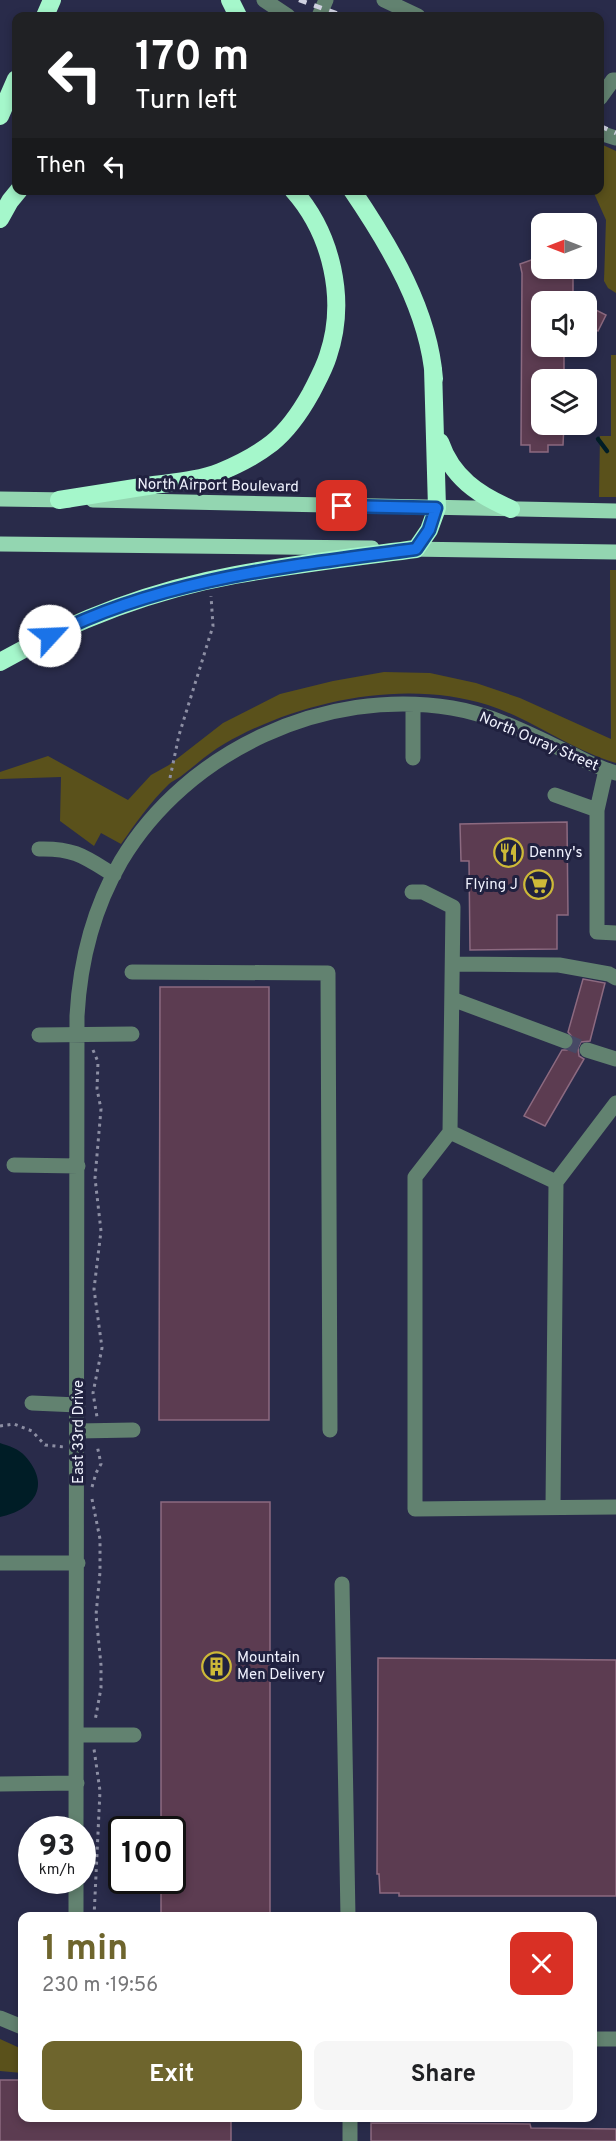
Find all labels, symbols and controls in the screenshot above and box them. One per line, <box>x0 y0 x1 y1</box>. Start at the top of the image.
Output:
text: 170 m <box>135 32 249 85</box>
icon: left <box>36 36 114 114</box>
text: Turn left <box>135 84 237 118</box>
icon: left <box>98 150 131 183</box>
text: Then <box>36 153 86 180</box>
north arrow <box>531 213 597 279</box>
map controls <box>531 213 597 435</box>
button: sound <box>531 291 597 357</box>
button: layers <box>531 369 597 435</box>
street label: North Airport Boulevard <box>137 476 299 497</box>
pin <box>316 480 367 531</box>
icon: arrive <box>325 489 358 522</box>
position arrow <box>18 604 82 668</box>
street label: North Ouray Street <box>476 709 601 776</box>
restaurant icon: Denny's <box>492 836 524 868</box>
place label: Denny's <box>529 844 583 863</box>
supermarket icon: Flying J <box>523 868 555 900</box>
place label: Flying J <box>465 876 518 895</box>
street label: East 33rd Drive <box>70 1380 89 1484</box>
place label: Mountain Men Delivery <box>237 1649 325 1685</box>
building icon: Mountain Men Delivery <box>200 1650 232 1682</box>
speed limit sign: 100 <box>108 1816 186 1894</box>
text: 93 <box>39 1829 75 1866</box>
text: km/h <box>39 1861 75 1880</box>
text: 1 min <box>42 1927 128 1973</box>
button: close <box>510 1932 573 1995</box>
text: 230 m · 19:56 <box>42 1973 158 1999</box>
button: Exit <box>42 2041 302 2110</box>
button: Share <box>314 2041 573 2110</box>

